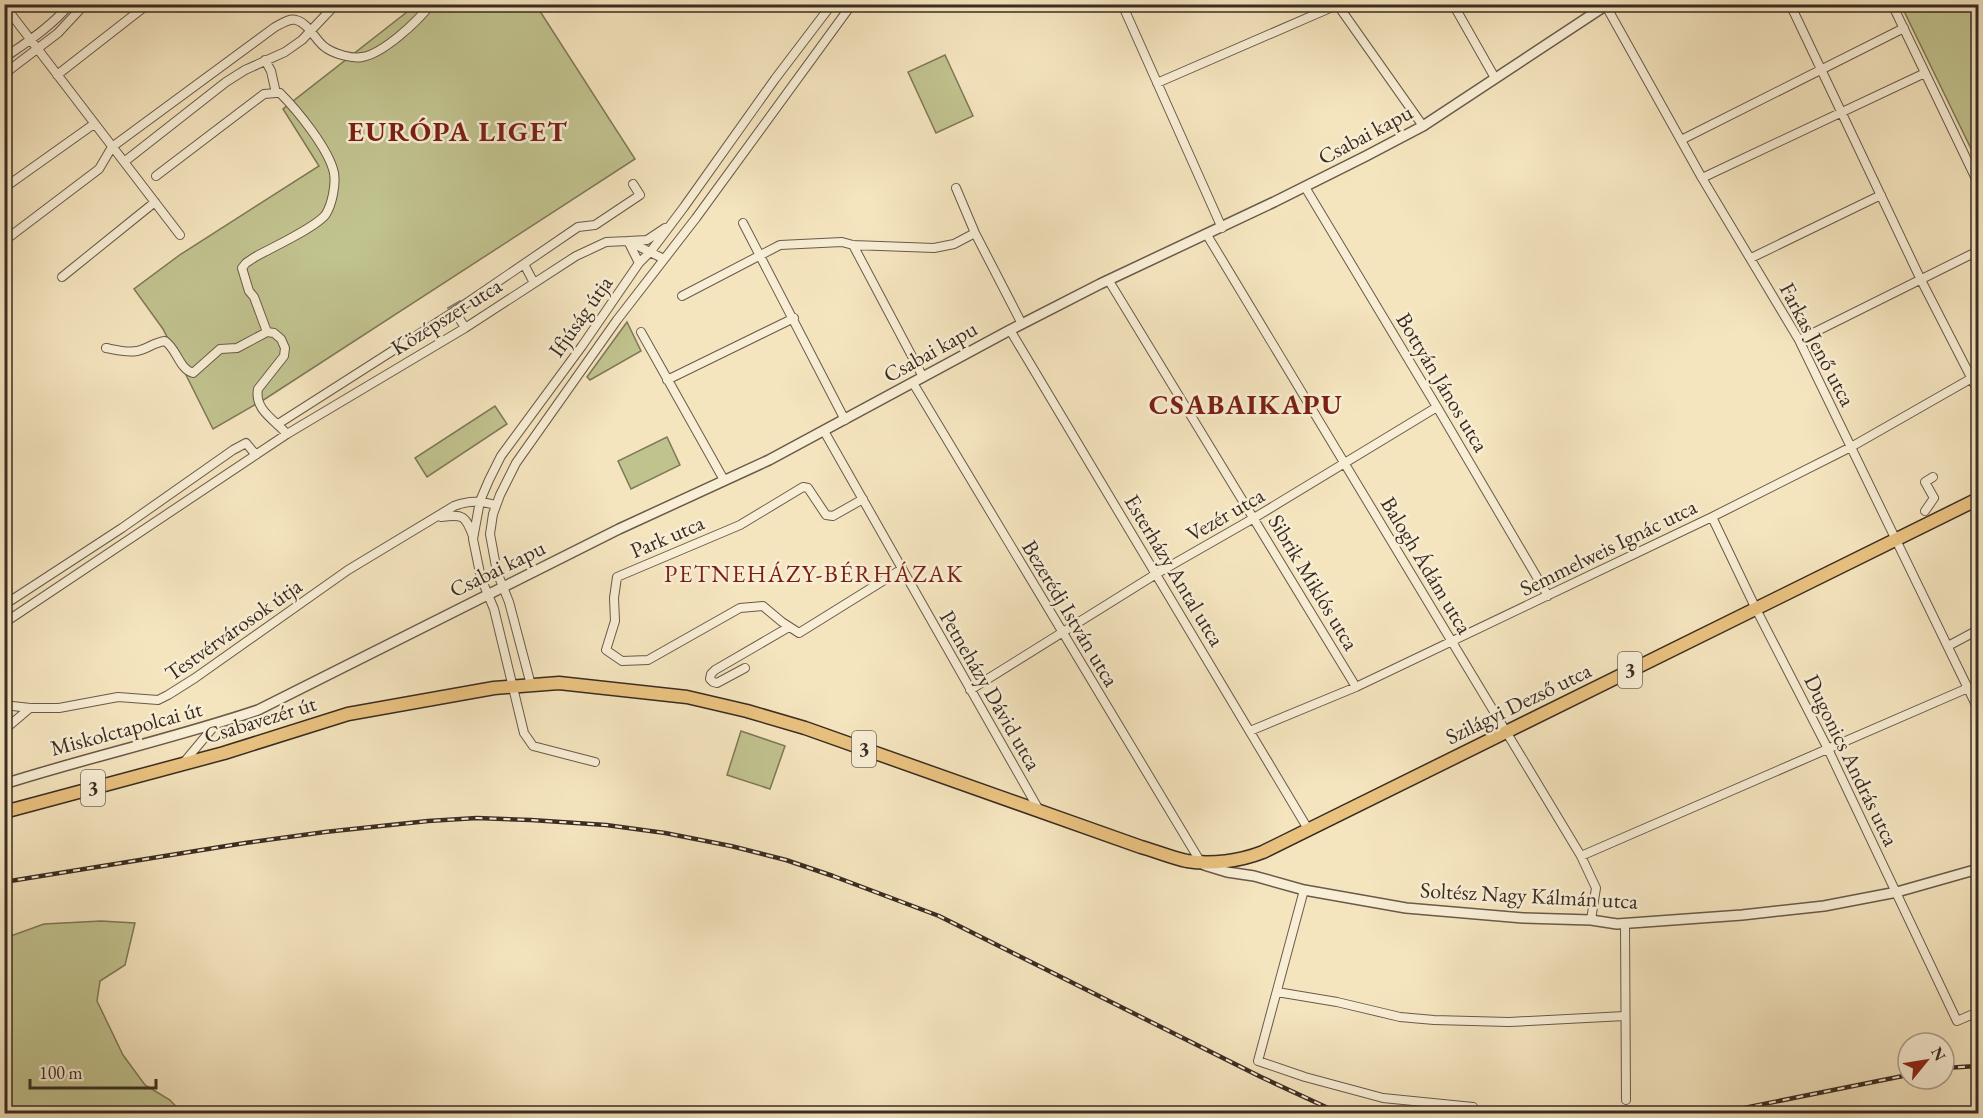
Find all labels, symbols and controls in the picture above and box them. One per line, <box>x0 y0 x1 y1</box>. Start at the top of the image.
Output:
street label: Csabai kapu <box>1313 97 1418 171</box>
district label: EURÓPA LIGET <box>348 113 568 149</box>
street label: Ifjúság útja <box>542 270 619 363</box>
street label: Középszer utca <box>385 271 507 362</box>
street label: Farkas Jenő utca <box>1773 277 1862 411</box>
street label: Bottyán János utca <box>1389 307 1496 458</box>
street label: Csabai kapu <box>878 314 983 389</box>
district label: CSABAIKAPU <box>1149 386 1343 422</box>
street label: Vezér utca <box>1181 480 1270 548</box>
street label: Esterházy Antal utca <box>1118 489 1232 652</box>
street label: Balogh Ádám utca <box>1374 491 1479 640</box>
street label: Semmelweis Ignác utca <box>1515 492 1702 603</box>
street label: Park utca <box>626 508 709 565</box>
street label: Sibrik Miklós utca <box>1262 509 1366 656</box>
street label: Csabai kapu <box>445 533 550 604</box>
street label: Bezerédj István utca <box>1015 535 1126 692</box>
district label: PETNEHÁZY-BÉRHÁZAK <box>664 558 964 589</box>
street label: Testvérvárosok útja <box>159 571 308 687</box>
street label: Petneházy Dávid utca <box>933 605 1048 776</box>
road number: 3 <box>1618 652 1642 688</box>
street label: Szilágyi Dezső utca <box>1441 656 1596 751</box>
street label: Dugonics András utca <box>1797 670 1906 851</box>
street label: Csabavezér út <box>201 689 320 750</box>
street label: Miskolctapolcai út <box>47 694 205 763</box>
road number: 3 <box>852 731 876 767</box>
road number: 3 <box>81 770 105 806</box>
street label: Soltész Nagy Kálmán utca <box>1419 875 1639 916</box>
north arrow <box>1896 1031 1956 1091</box>
text: N <box>1926 1043 1951 1065</box>
scale bar <box>30 1052 156 1090</box>
text: 100 m <box>39 1061 83 1084</box>

